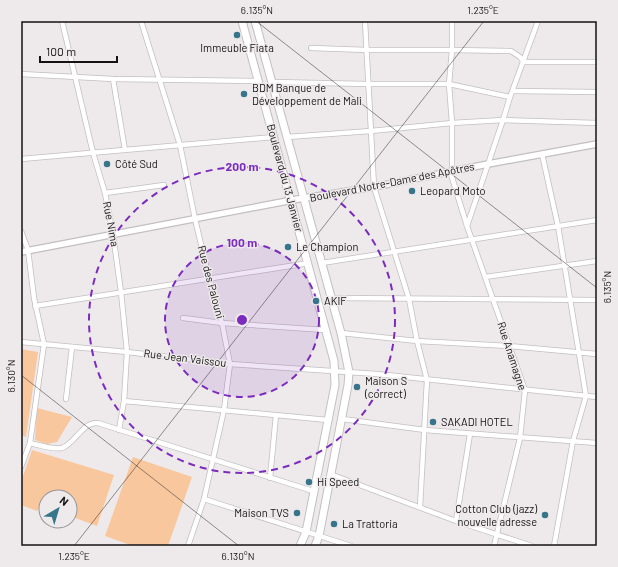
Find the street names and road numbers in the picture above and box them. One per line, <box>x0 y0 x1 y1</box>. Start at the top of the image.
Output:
street label: Boulevard du 13 Janvier <box>265 122 306 233</box>
street label: Boulevard Notre-Dame des Apôtres <box>308 159 475 204</box>
street label: Rue Nima <box>101 200 122 248</box>
street label: Rue des Palouni <box>195 244 228 320</box>
street label: Rue Anamagne <box>495 320 530 392</box>
street label: Rue Jean Vaissou <box>143 346 227 369</box>

